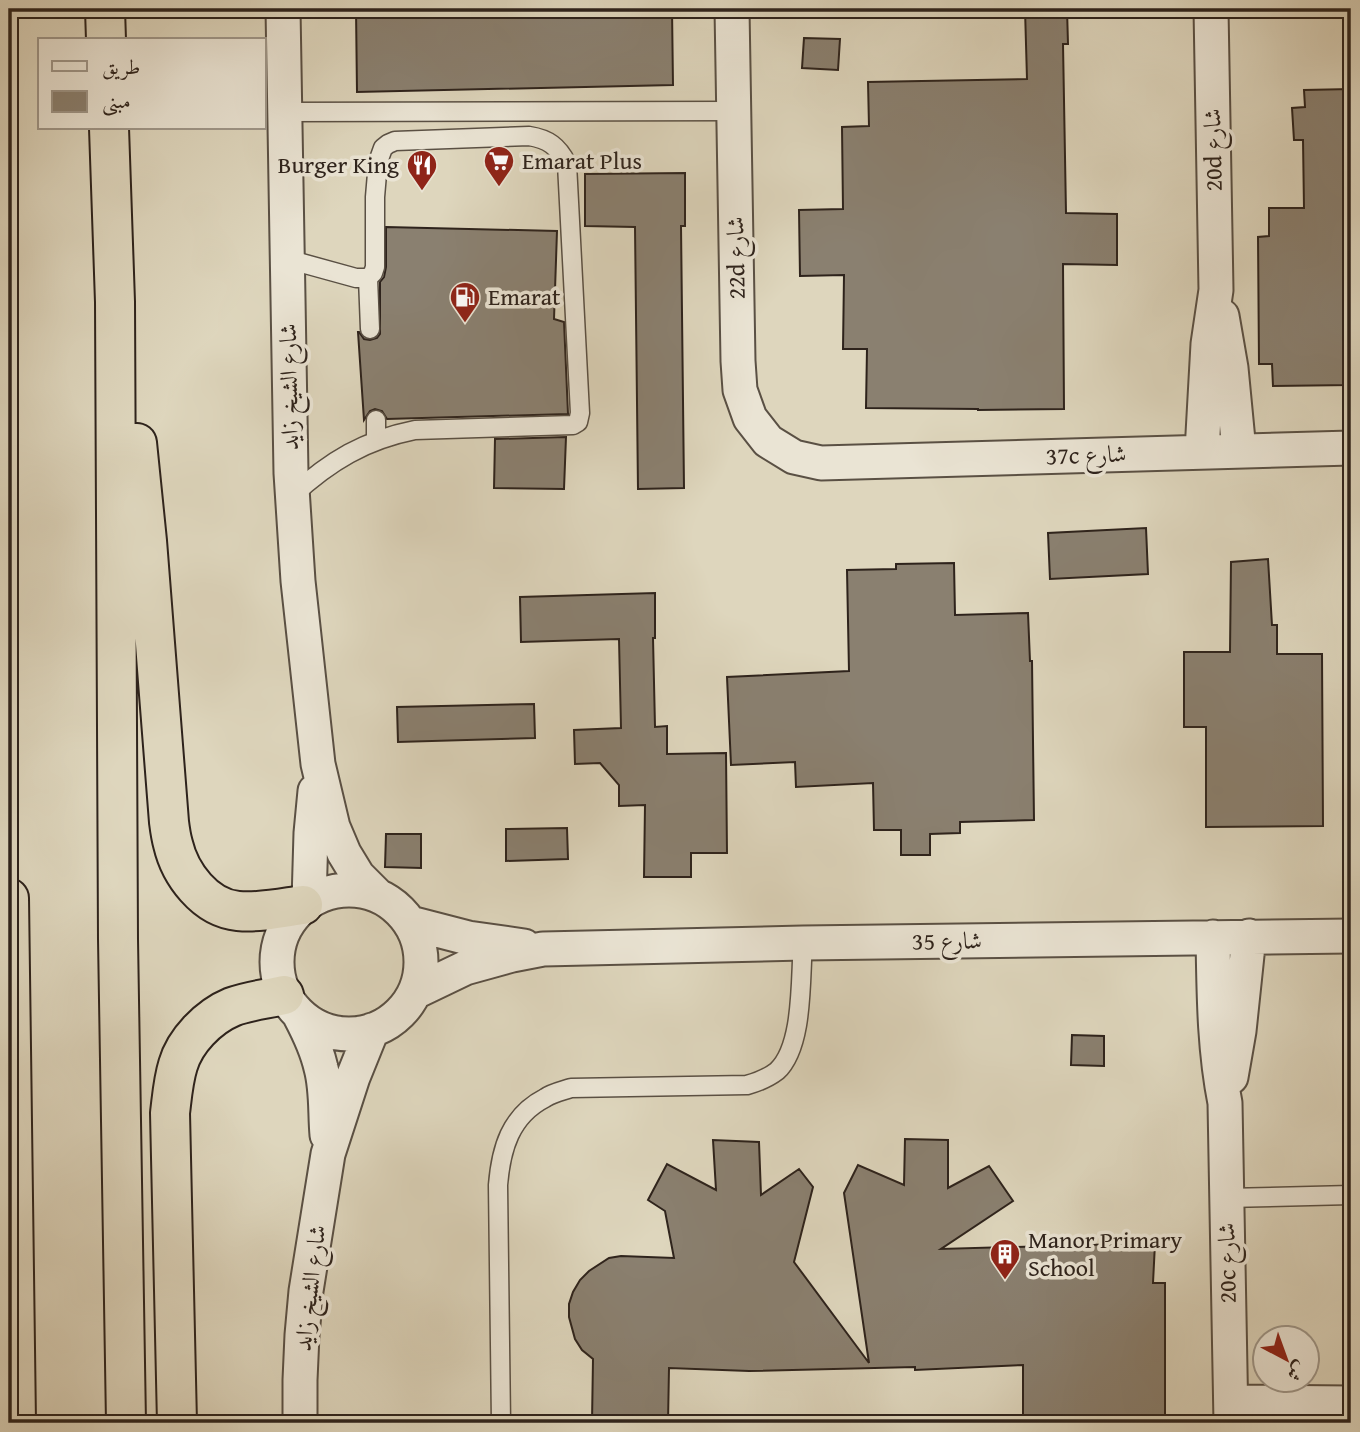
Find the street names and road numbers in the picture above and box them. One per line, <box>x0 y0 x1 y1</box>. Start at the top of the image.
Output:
street label: 20d شارع <box>1194 108 1234 192</box>
street label: 22d شارع <box>717 216 757 300</box>
street label: شارع الشيخ زايد <box>270 323 311 451</box>
street label: 37c شارع <box>1045 436 1127 476</box>
street label: شارع 35 <box>912 922 982 962</box>
street label: 20c شارع <box>1208 1222 1248 1304</box>
street label: شارع الشيخ زايد <box>284 1223 339 1354</box>

